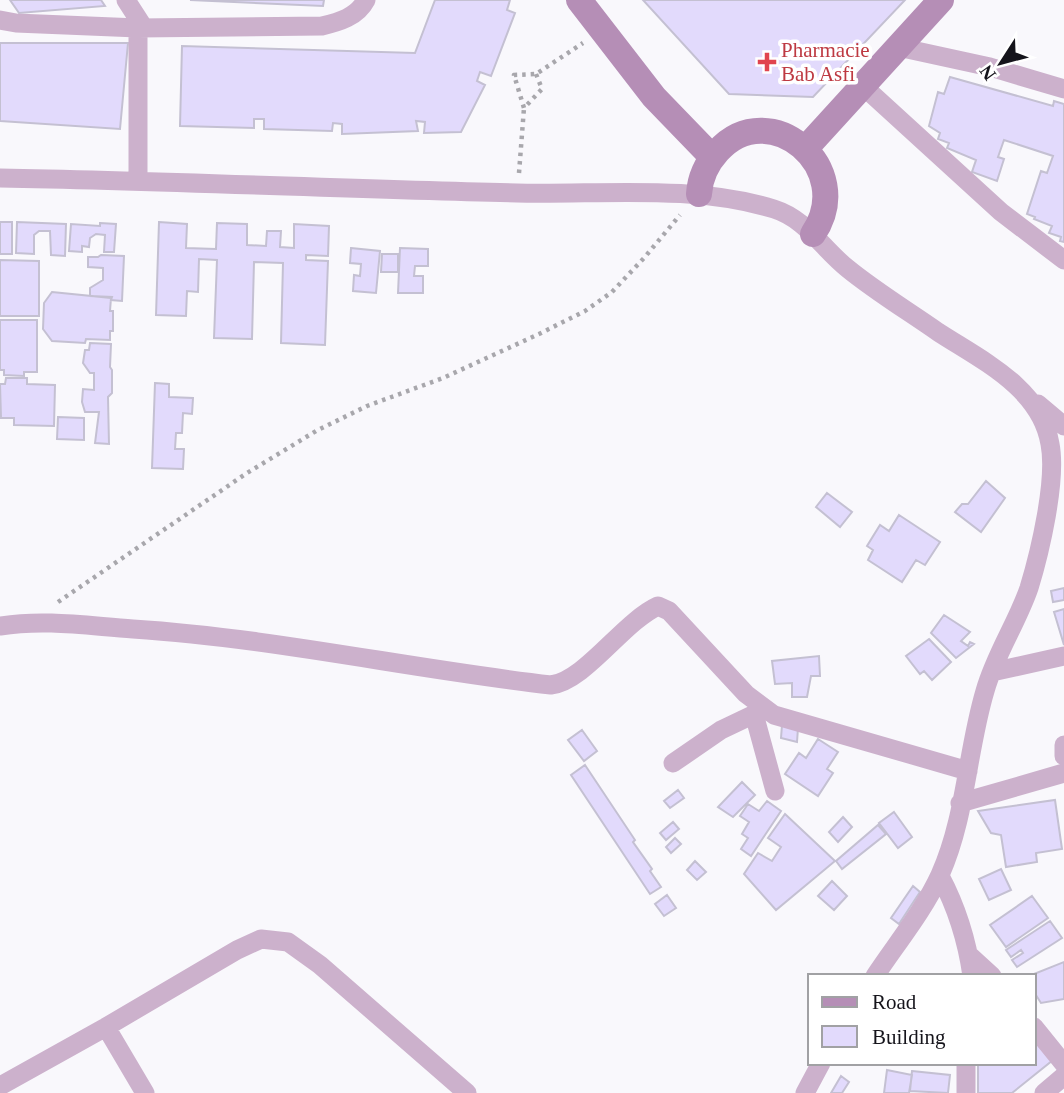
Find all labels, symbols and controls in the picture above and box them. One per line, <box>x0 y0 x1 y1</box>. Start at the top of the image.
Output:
north arrow <box>966 28 1036 98</box>
place label: Pharmacie Bab Asfi <box>781 38 870 86</box>
marker: Pharmacie Bab Asfi <box>759 54 775 70</box>
text: N <box>975 61 1000 84</box>
legend <box>808 974 1036 1065</box>
text: Road <box>872 990 917 1014</box>
text: Building <box>872 1025 946 1049</box>

